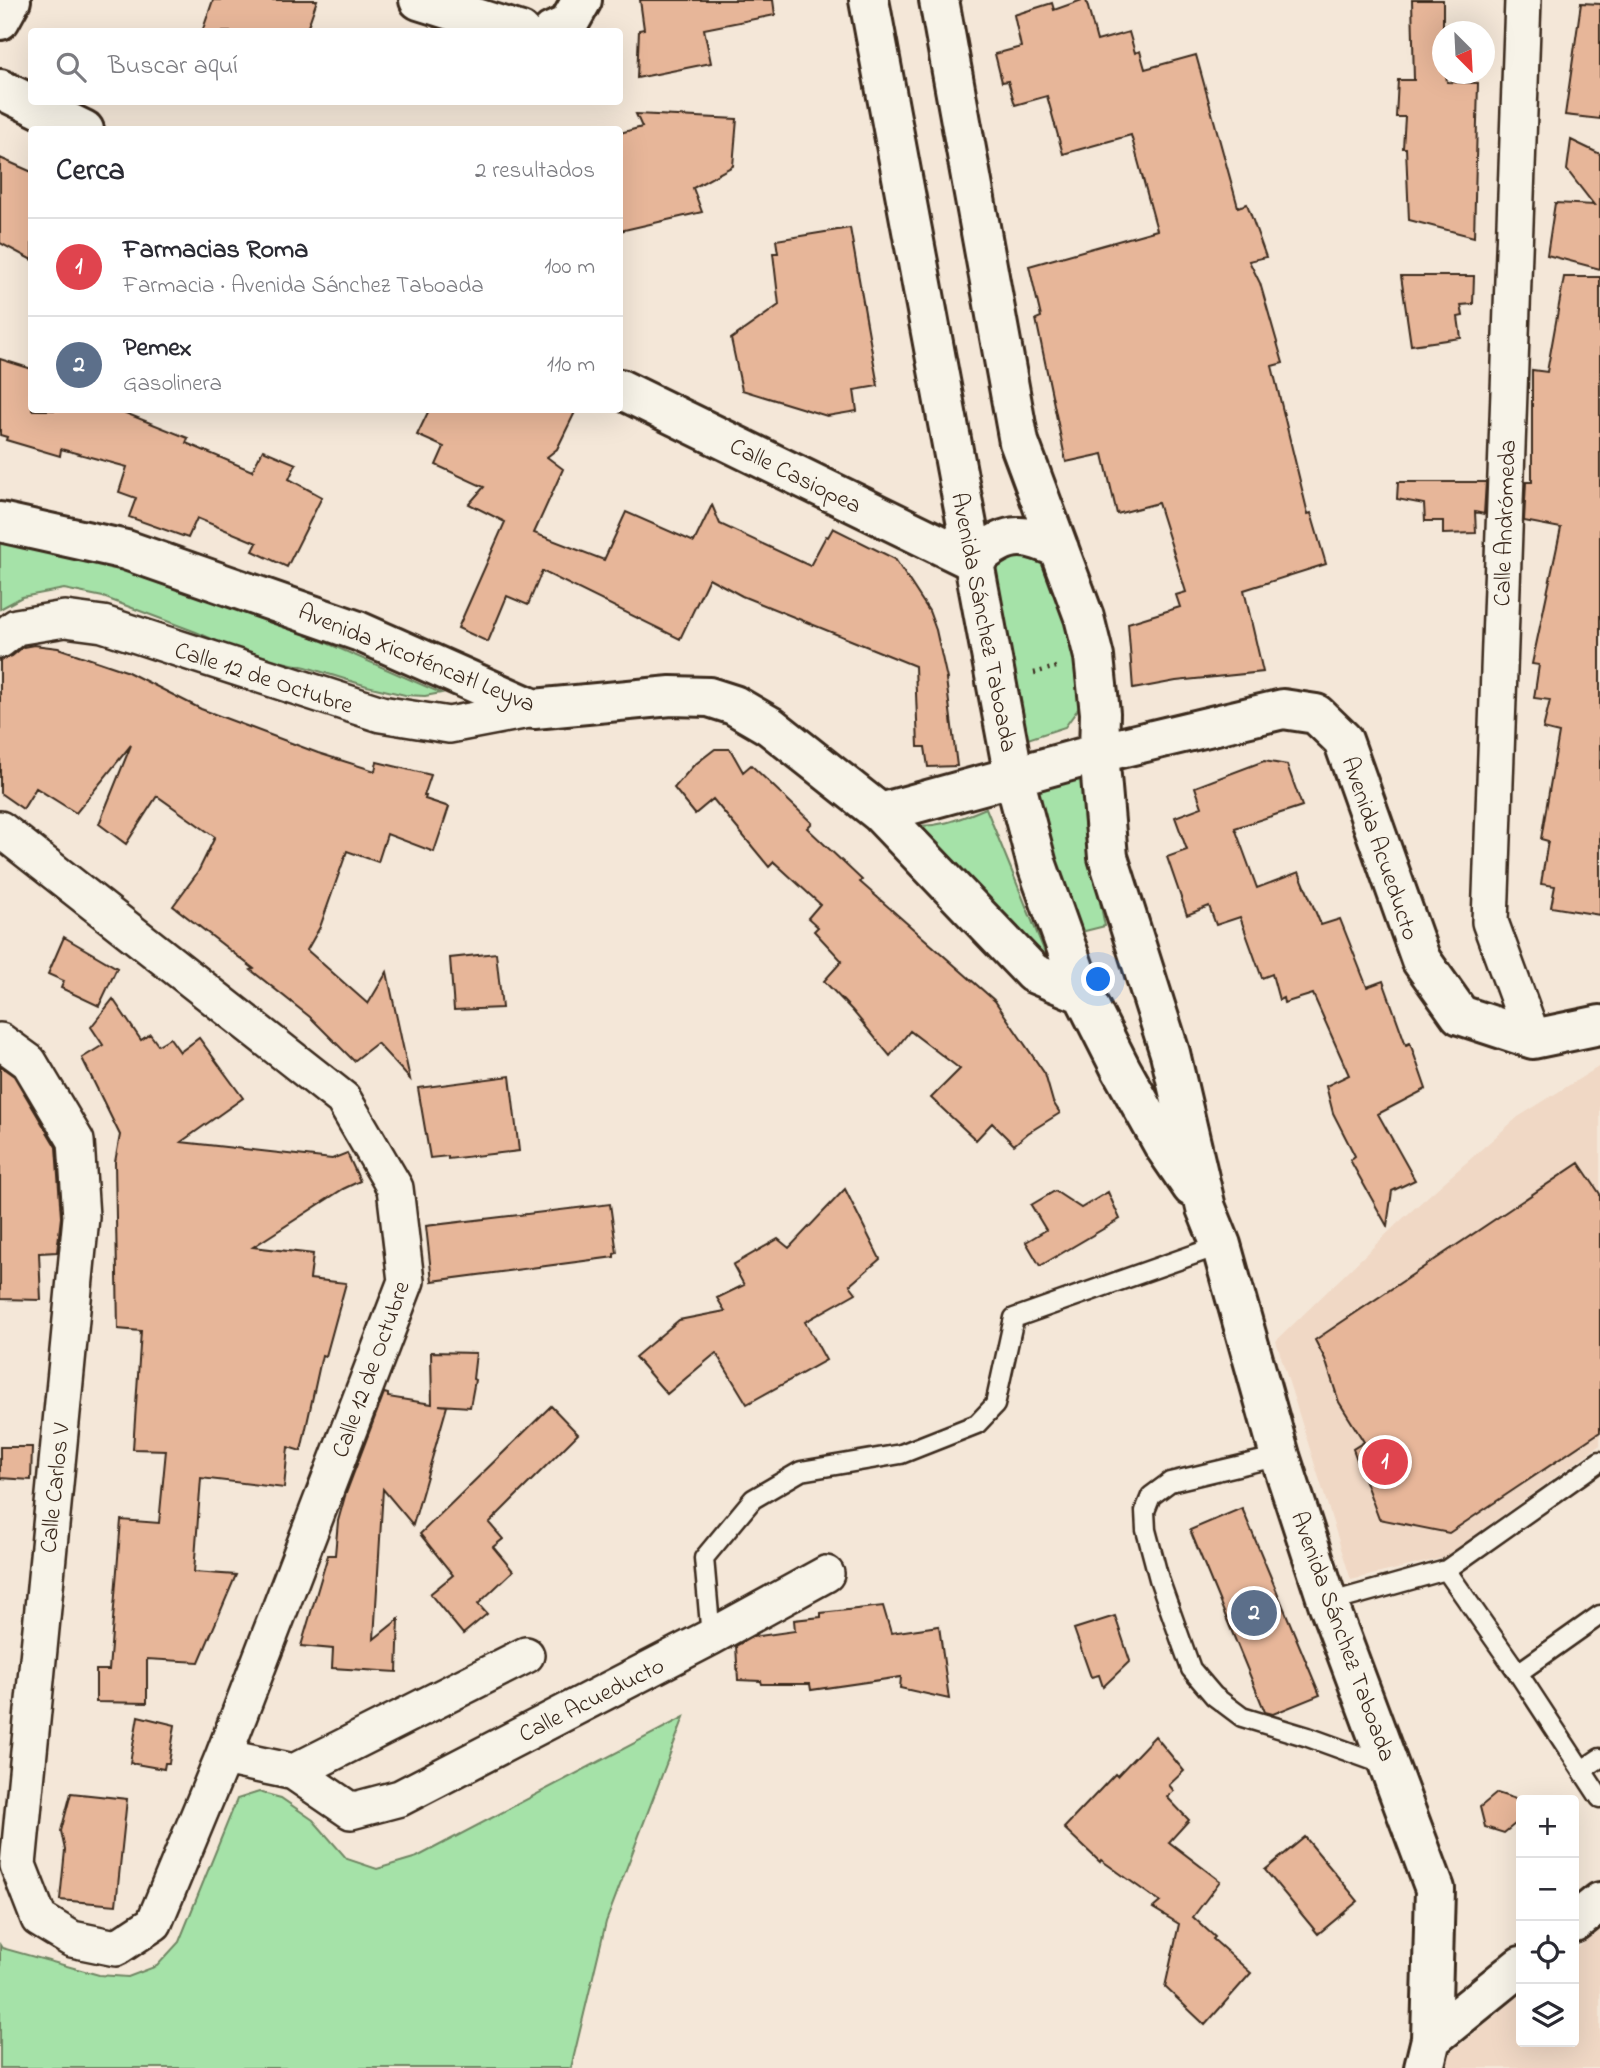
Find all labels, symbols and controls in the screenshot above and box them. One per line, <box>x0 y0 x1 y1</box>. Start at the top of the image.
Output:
north arrow <box>1432 21 1495 84</box>
search box <box>28 28 623 105</box>
icon: search <box>52 48 90 86</box>
text: Buscar aquí <box>108 48 238 86</box>
text: Cerca <box>56 150 125 194</box>
text: 2 resultados <box>475 155 595 188</box>
text: Farmacias Roma <box>123 232 308 270</box>
text: 1 <box>75 251 83 284</box>
text: 100 m <box>544 251 595 284</box>
text: Farmacia · Avenida Sánchez Taboada <box>123 270 484 303</box>
text: Pemex <box>123 330 192 368</box>
text: 2 <box>73 349 85 382</box>
text: 110 m <box>547 349 595 382</box>
text: Gasolinera <box>123 368 222 401</box>
street label: Calle Casiopea <box>723 430 867 524</box>
street label: Calle Andrómeda <box>1486 439 1527 607</box>
street label: Avenida Sánchez Taboada <box>940 490 1025 755</box>
street label: Avenida Xicoténcatl Leyva <box>292 596 540 724</box>
street label: Calle 12 de Octubre <box>169 634 357 725</box>
street label: Avenida Acueducto <box>1331 752 1426 945</box>
your location <box>1081 962 1115 996</box>
street label: Calle 12 de Octubre <box>324 1276 421 1463</box>
street label: Calle Carlos V <box>32 1421 81 1555</box>
pin: 1 <box>1362 1436 1408 1488</box>
street label: Avenida Sánchez Taboada <box>1280 1507 1403 1767</box>
pin: 2 <box>1231 1587 1277 1639</box>
street label: Calle Acueducto <box>513 1650 671 1753</box>
map controls <box>1516 1795 1579 2047</box>
button: + <box>1516 1795 1579 1858</box>
button: − <box>1516 1858 1579 1921</box>
button: locate <box>1516 1921 1579 1984</box>
button: layers <box>1516 1984 1579 2047</box>

